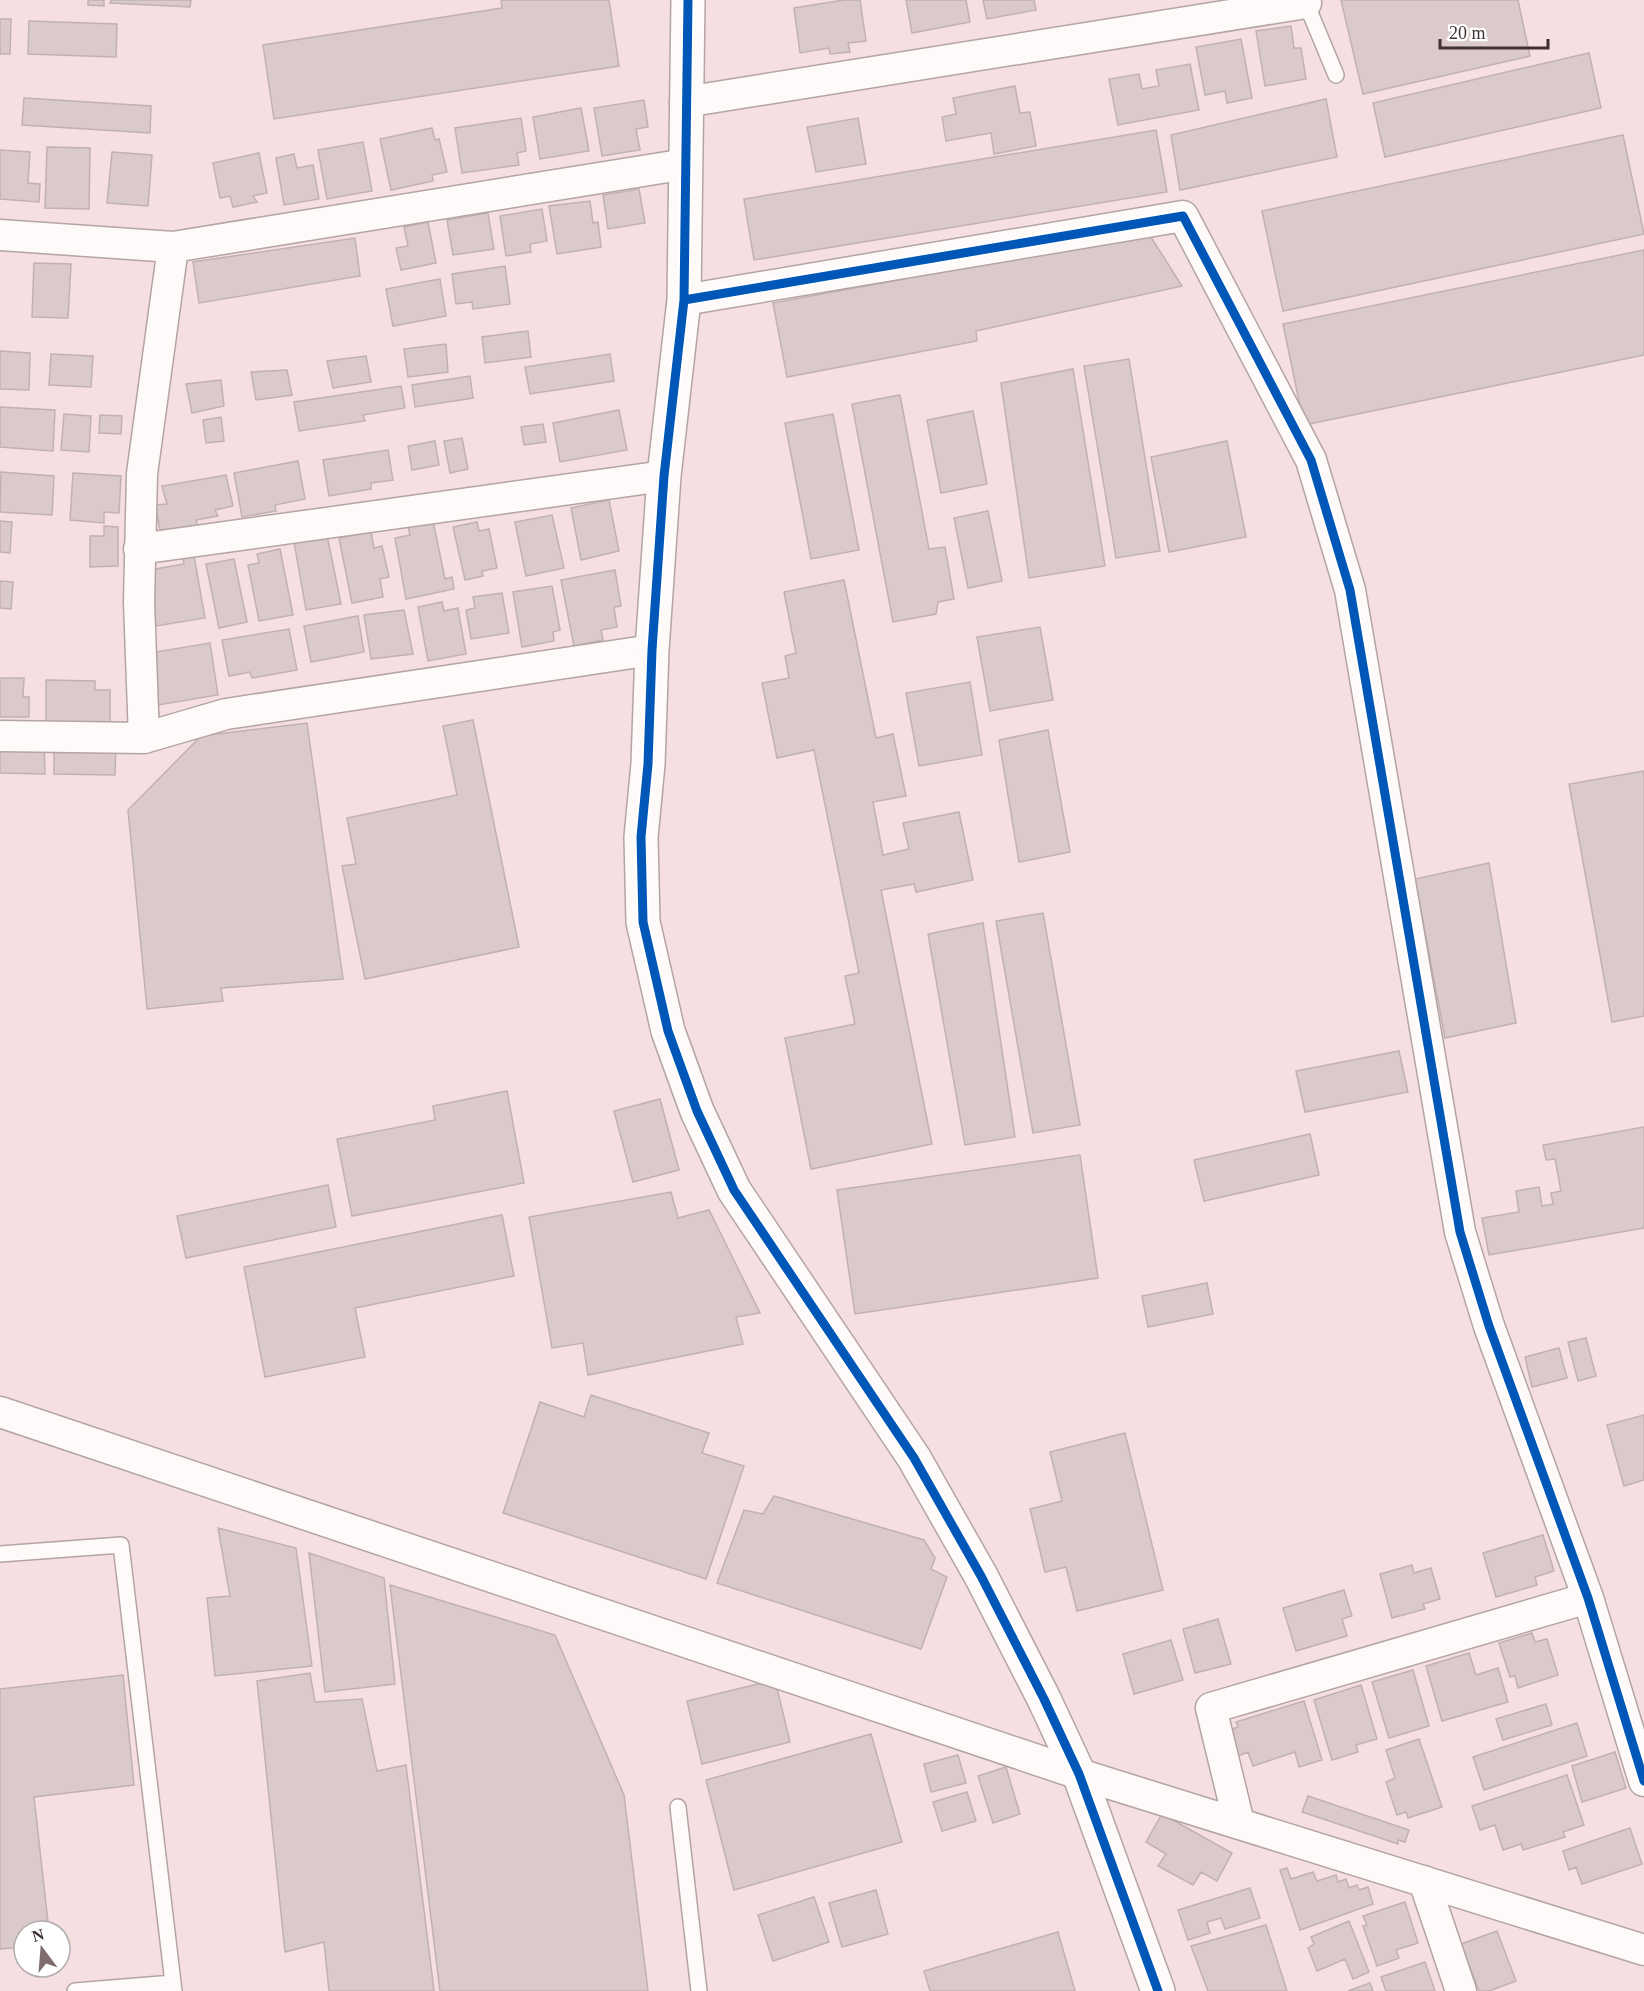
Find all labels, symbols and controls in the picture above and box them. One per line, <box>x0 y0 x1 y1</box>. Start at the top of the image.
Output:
scale bar <box>1440 12 1548 50</box>
text: 20 m <box>1449 23 1486 43</box>
north arrow <box>12 1919 72 1979</box>
text: N <box>30 1925 46 1945</box>

